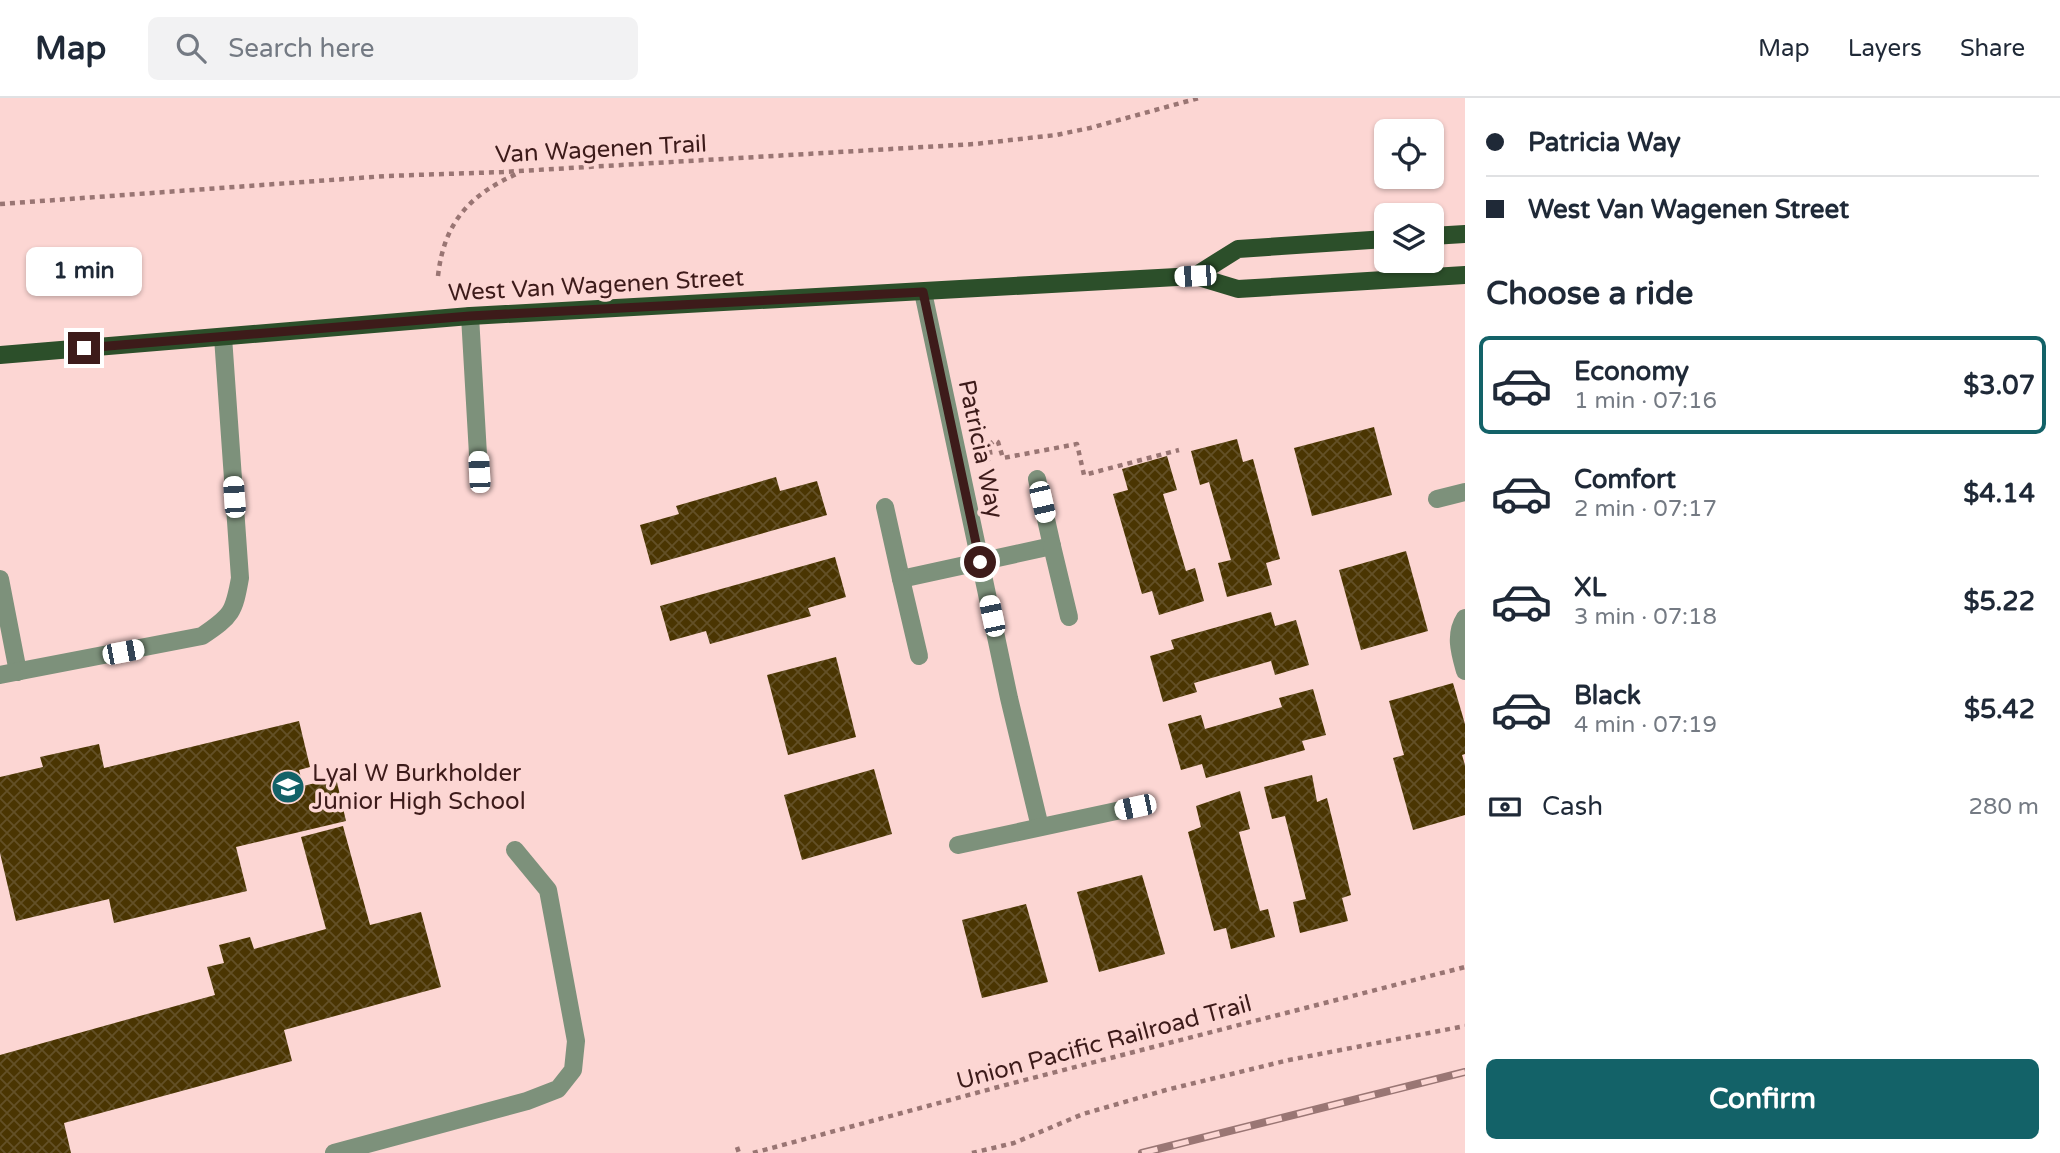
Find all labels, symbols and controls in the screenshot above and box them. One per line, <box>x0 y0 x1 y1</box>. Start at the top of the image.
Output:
search box <box>148 17 638 80</box>
text: Map <box>35 29 106 68</box>
icon: search <box>172 29 210 67</box>
text: Search here <box>228 33 374 64</box>
text: Map <box>1758 34 1810 63</box>
text: Layers <box>1848 34 1922 63</box>
text: Share <box>1960 34 2025 63</box>
map controls <box>1374 119 1444 273</box>
button: locate <box>1374 119 1444 189</box>
text: Patricia Way <box>1528 127 1681 158</box>
street label: Van Wagenen Trail <box>494 129 708 170</box>
text: West Van Wagenen Street <box>1528 194 1849 225</box>
button: layers <box>1374 203 1444 273</box>
callout: 1 min <box>26 246 142 296</box>
text: 1 min <box>53 257 115 285</box>
street label: West Van Wagenen Street <box>447 263 745 308</box>
car <box>1174 264 1217 288</box>
text: Choose a ride <box>1486 275 1693 313</box>
route end <box>68 332 100 364</box>
icon: car <box>1490 354 1553 417</box>
text: Economy <box>1574 356 1689 387</box>
text: $3.07 <box>1963 370 2035 401</box>
street label: Patricia Way <box>952 377 1009 521</box>
text: 1 min · 07:16 <box>1574 387 1717 415</box>
car <box>468 450 491 494</box>
icon: car <box>1490 462 1553 525</box>
text: Comfort <box>1574 464 1676 495</box>
car <box>223 475 246 519</box>
text: $4.14 <box>1963 478 2035 509</box>
car <box>1028 479 1057 525</box>
text: 2 min · 07:17 <box>1574 495 1717 523</box>
route start <box>964 546 996 578</box>
icon: car <box>1490 570 1553 633</box>
text: XL <box>1574 572 1606 603</box>
text: $5.22 <box>1963 586 2035 617</box>
car <box>978 593 1007 639</box>
text: 3 min · 07:18 <box>1574 603 1717 631</box>
car <box>101 638 146 666</box>
icon: car <box>1490 678 1553 741</box>
text: Black <box>1574 680 1641 711</box>
text: $5.42 <box>1964 694 2035 725</box>
text: 4 min · 07:19 <box>1574 711 1717 739</box>
place label: Lyal W Burkholder Junior High School <box>312 759 526 816</box>
school or university icon: Lyal W Burkholder Junior High School <box>269 768 307 806</box>
icon: cash <box>1486 788 1524 826</box>
text: Cash <box>1542 791 1603 822</box>
car <box>1113 792 1158 822</box>
text: 280 m <box>1969 793 2039 821</box>
street label: Union Pacific Railroad Trail <box>953 989 1255 1096</box>
button: Confirm <box>1486 1059 2039 1139</box>

